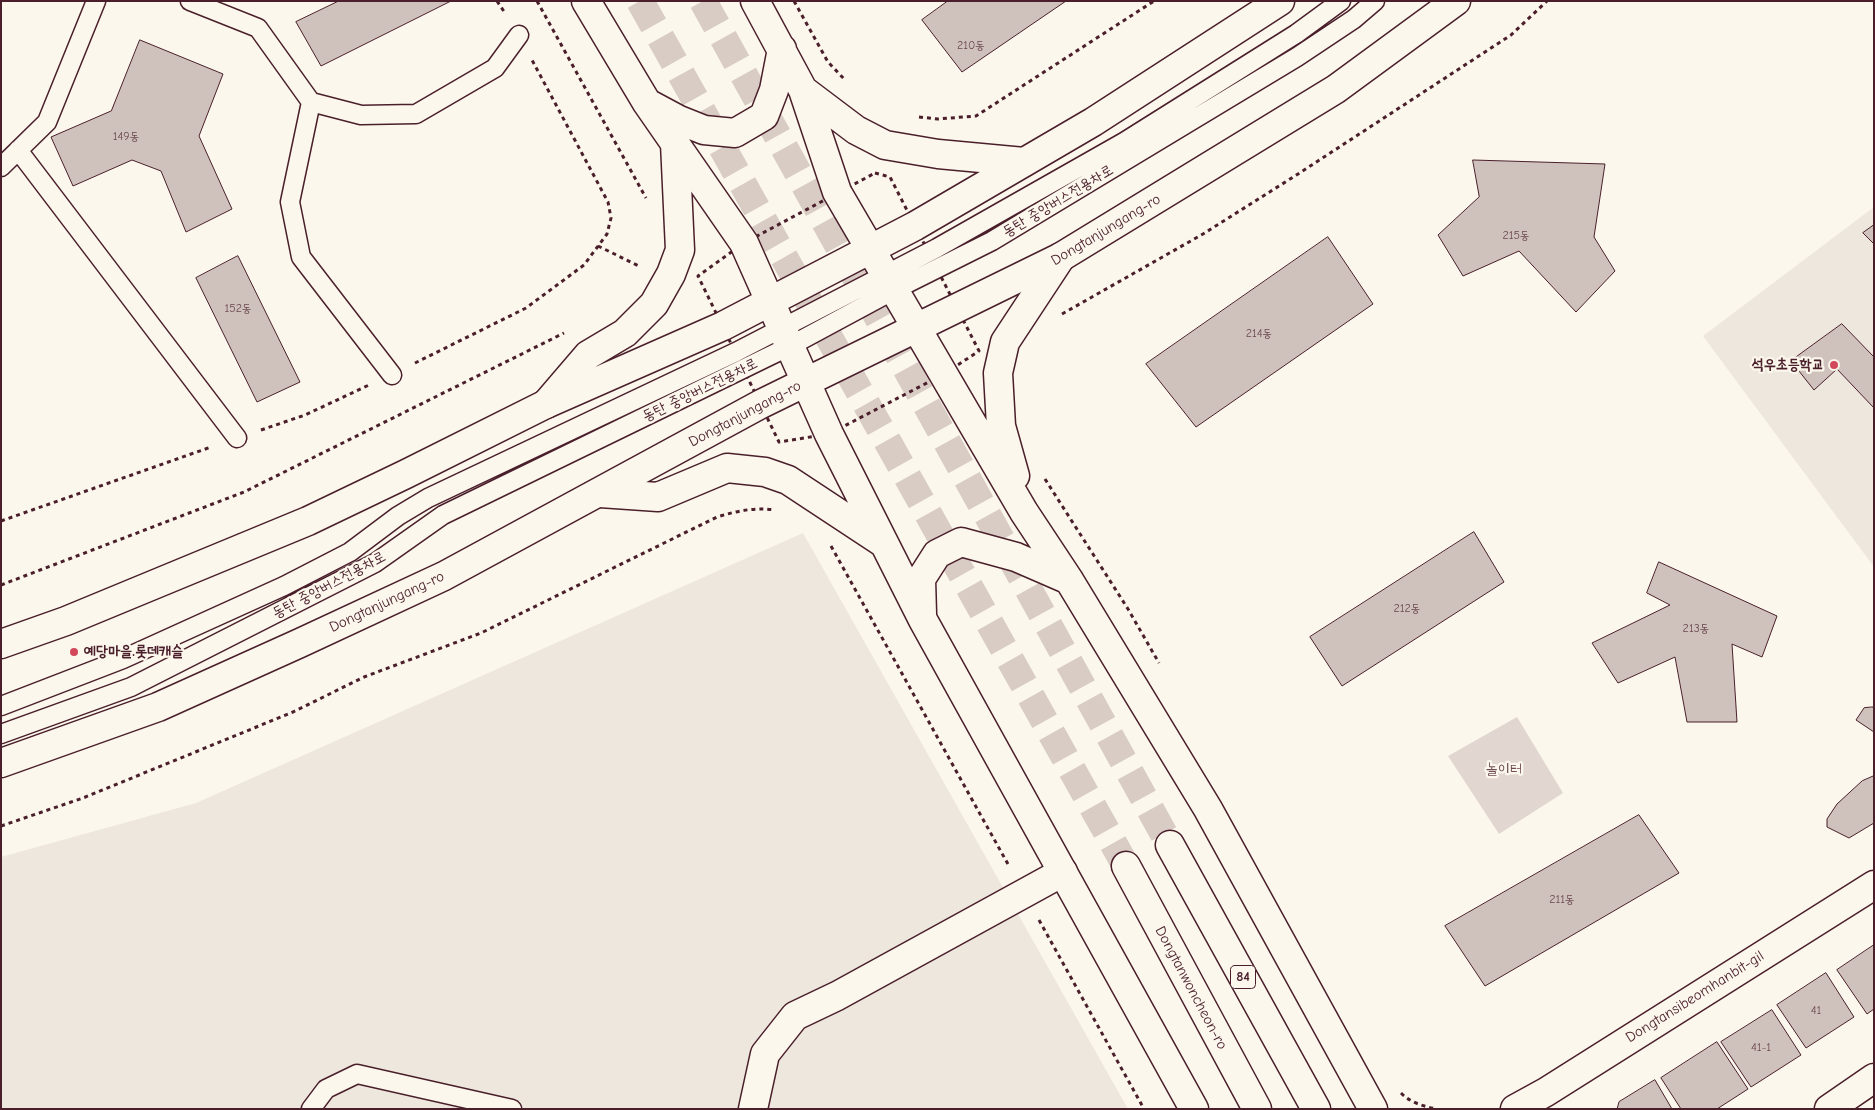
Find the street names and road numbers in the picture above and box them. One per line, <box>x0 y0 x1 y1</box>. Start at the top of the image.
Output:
street label: 동탄 중앙버스전용차로 <box>999 161 1117 241</box>
street label: Dongtanjungang-ro <box>1048 190 1164 270</box>
street label: 동탄 중앙버스전용차로 <box>640 354 760 426</box>
street label: Dongtanjungang-ro <box>686 377 804 451</box>
street label: 동탄 중앙버스전용차로 <box>269 548 389 622</box>
street label: Dongtanjungang-ro <box>327 568 447 636</box>
street label: Dongtanwoncheon-ro <box>1151 923 1231 1053</box>
street label: Dongtansibeomhanbit-gil <box>1623 947 1767 1047</box>
road number: 84 <box>1230 966 1256 989</box>

